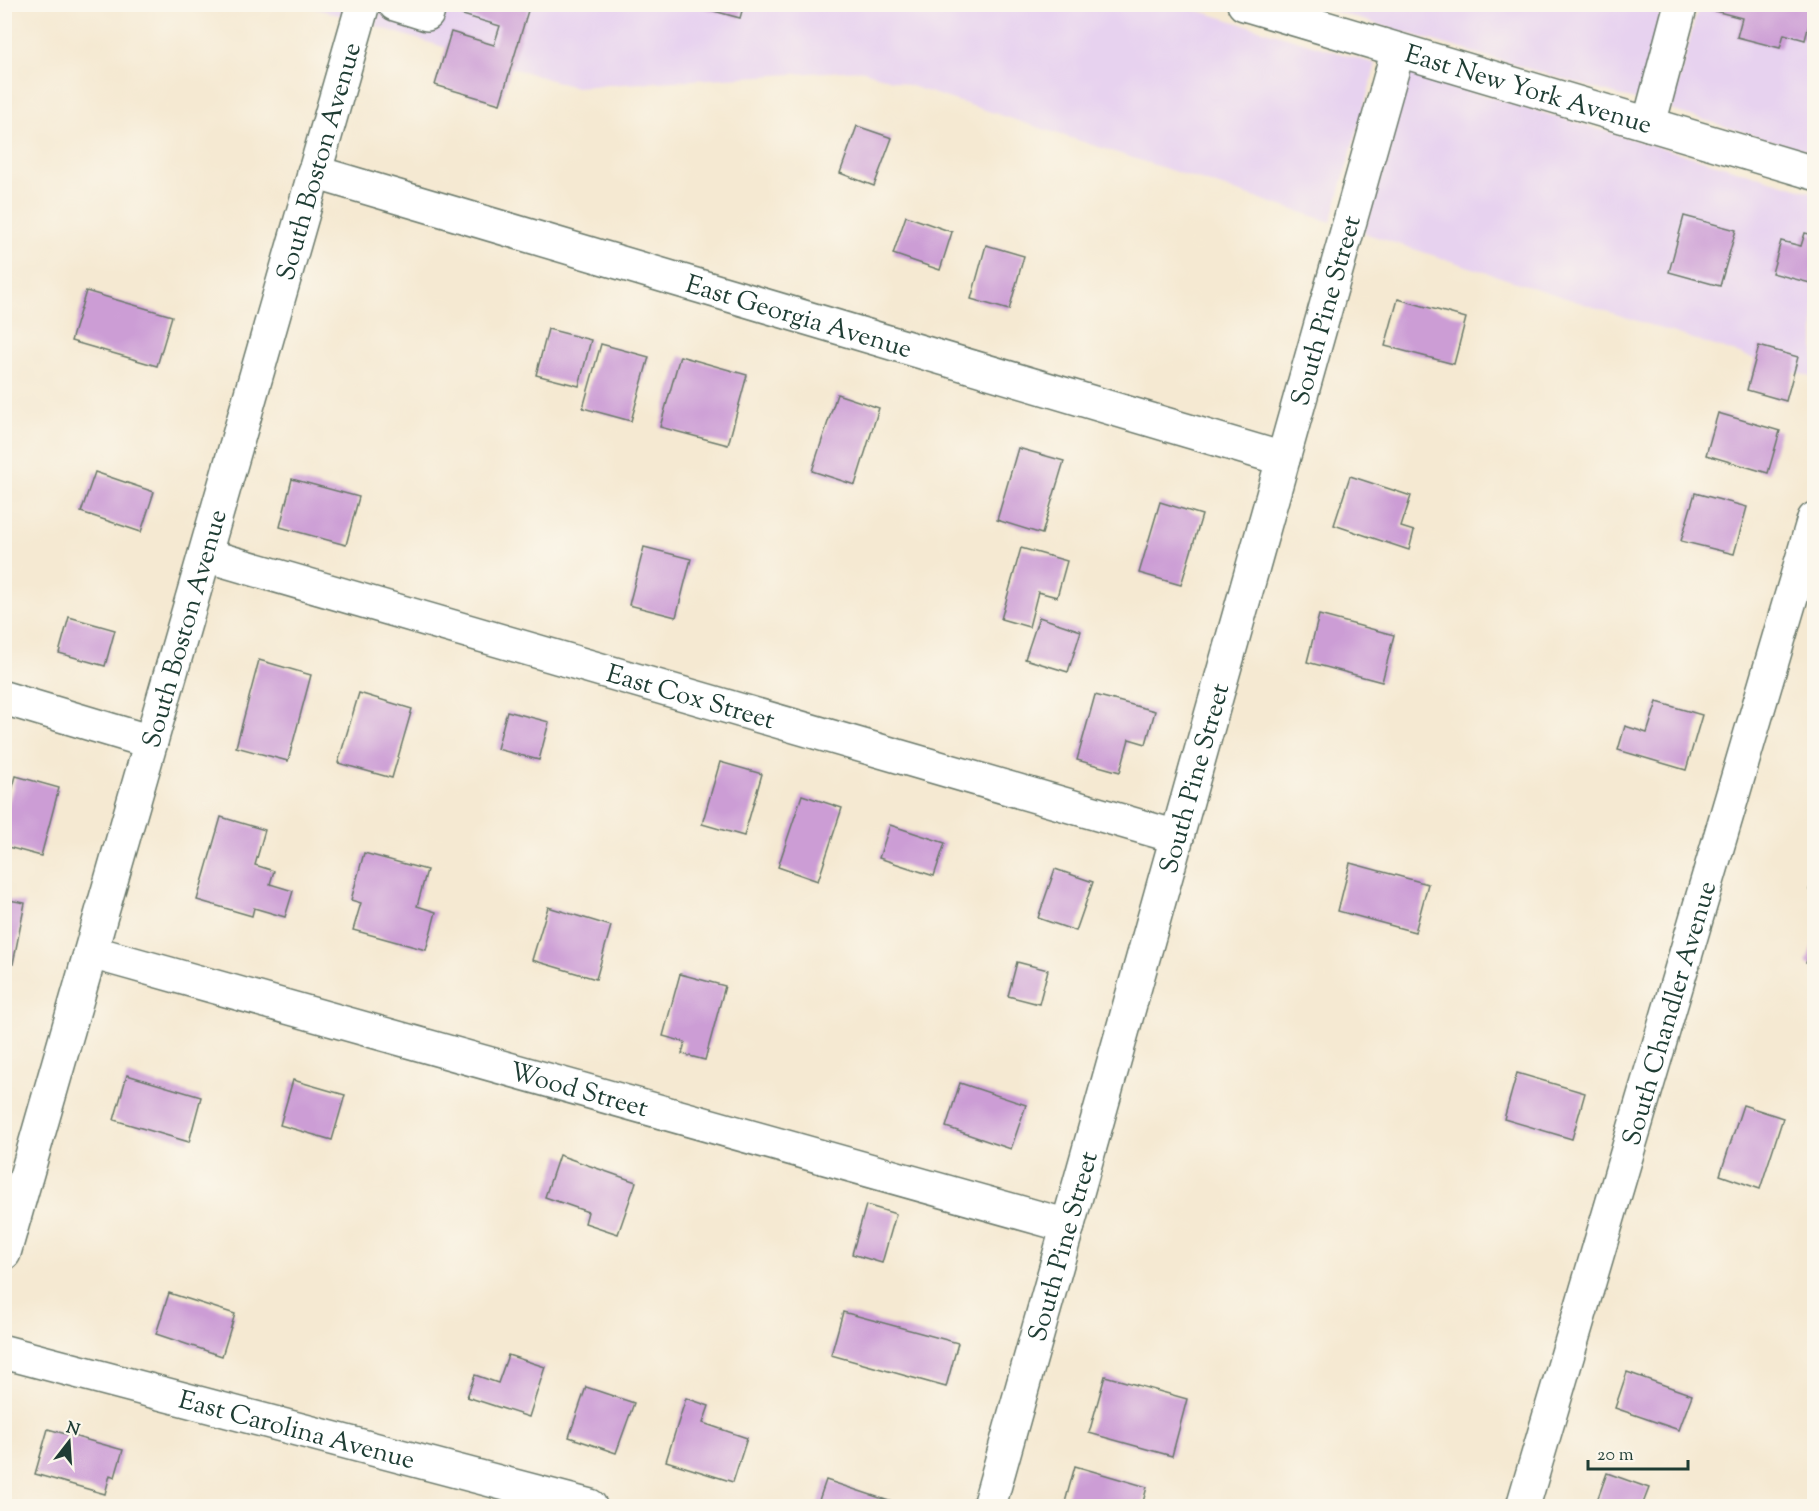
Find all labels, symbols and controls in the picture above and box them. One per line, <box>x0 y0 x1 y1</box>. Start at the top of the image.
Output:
street label: East New York Avenue <box>1400 37 1656 145</box>
street label: South Boston Avenue <box>268 38 372 285</box>
street label: South Pine Street <box>1283 211 1372 410</box>
street label: East Georgia Avenue <box>681 267 916 369</box>
street label: South Boston Avenue <box>134 506 238 752</box>
street label: East Cox Street <box>602 656 779 740</box>
street label: South Pine Street <box>1152 679 1240 878</box>
street label: South Chandler Avenue <box>1614 877 1727 1150</box>
street label: Wood Street <box>505 1054 652 1128</box>
street label: South Pine Street <box>1020 1147 1109 1346</box>
street label: East Carolina Avenue <box>174 1383 419 1480</box>
north arrow <box>39 1412 99 1472</box>
text: N <box>63 1417 82 1443</box>
scale bar <box>1588 1433 1688 1471</box>
text: 20 m <box>1597 1443 1634 1469</box>

